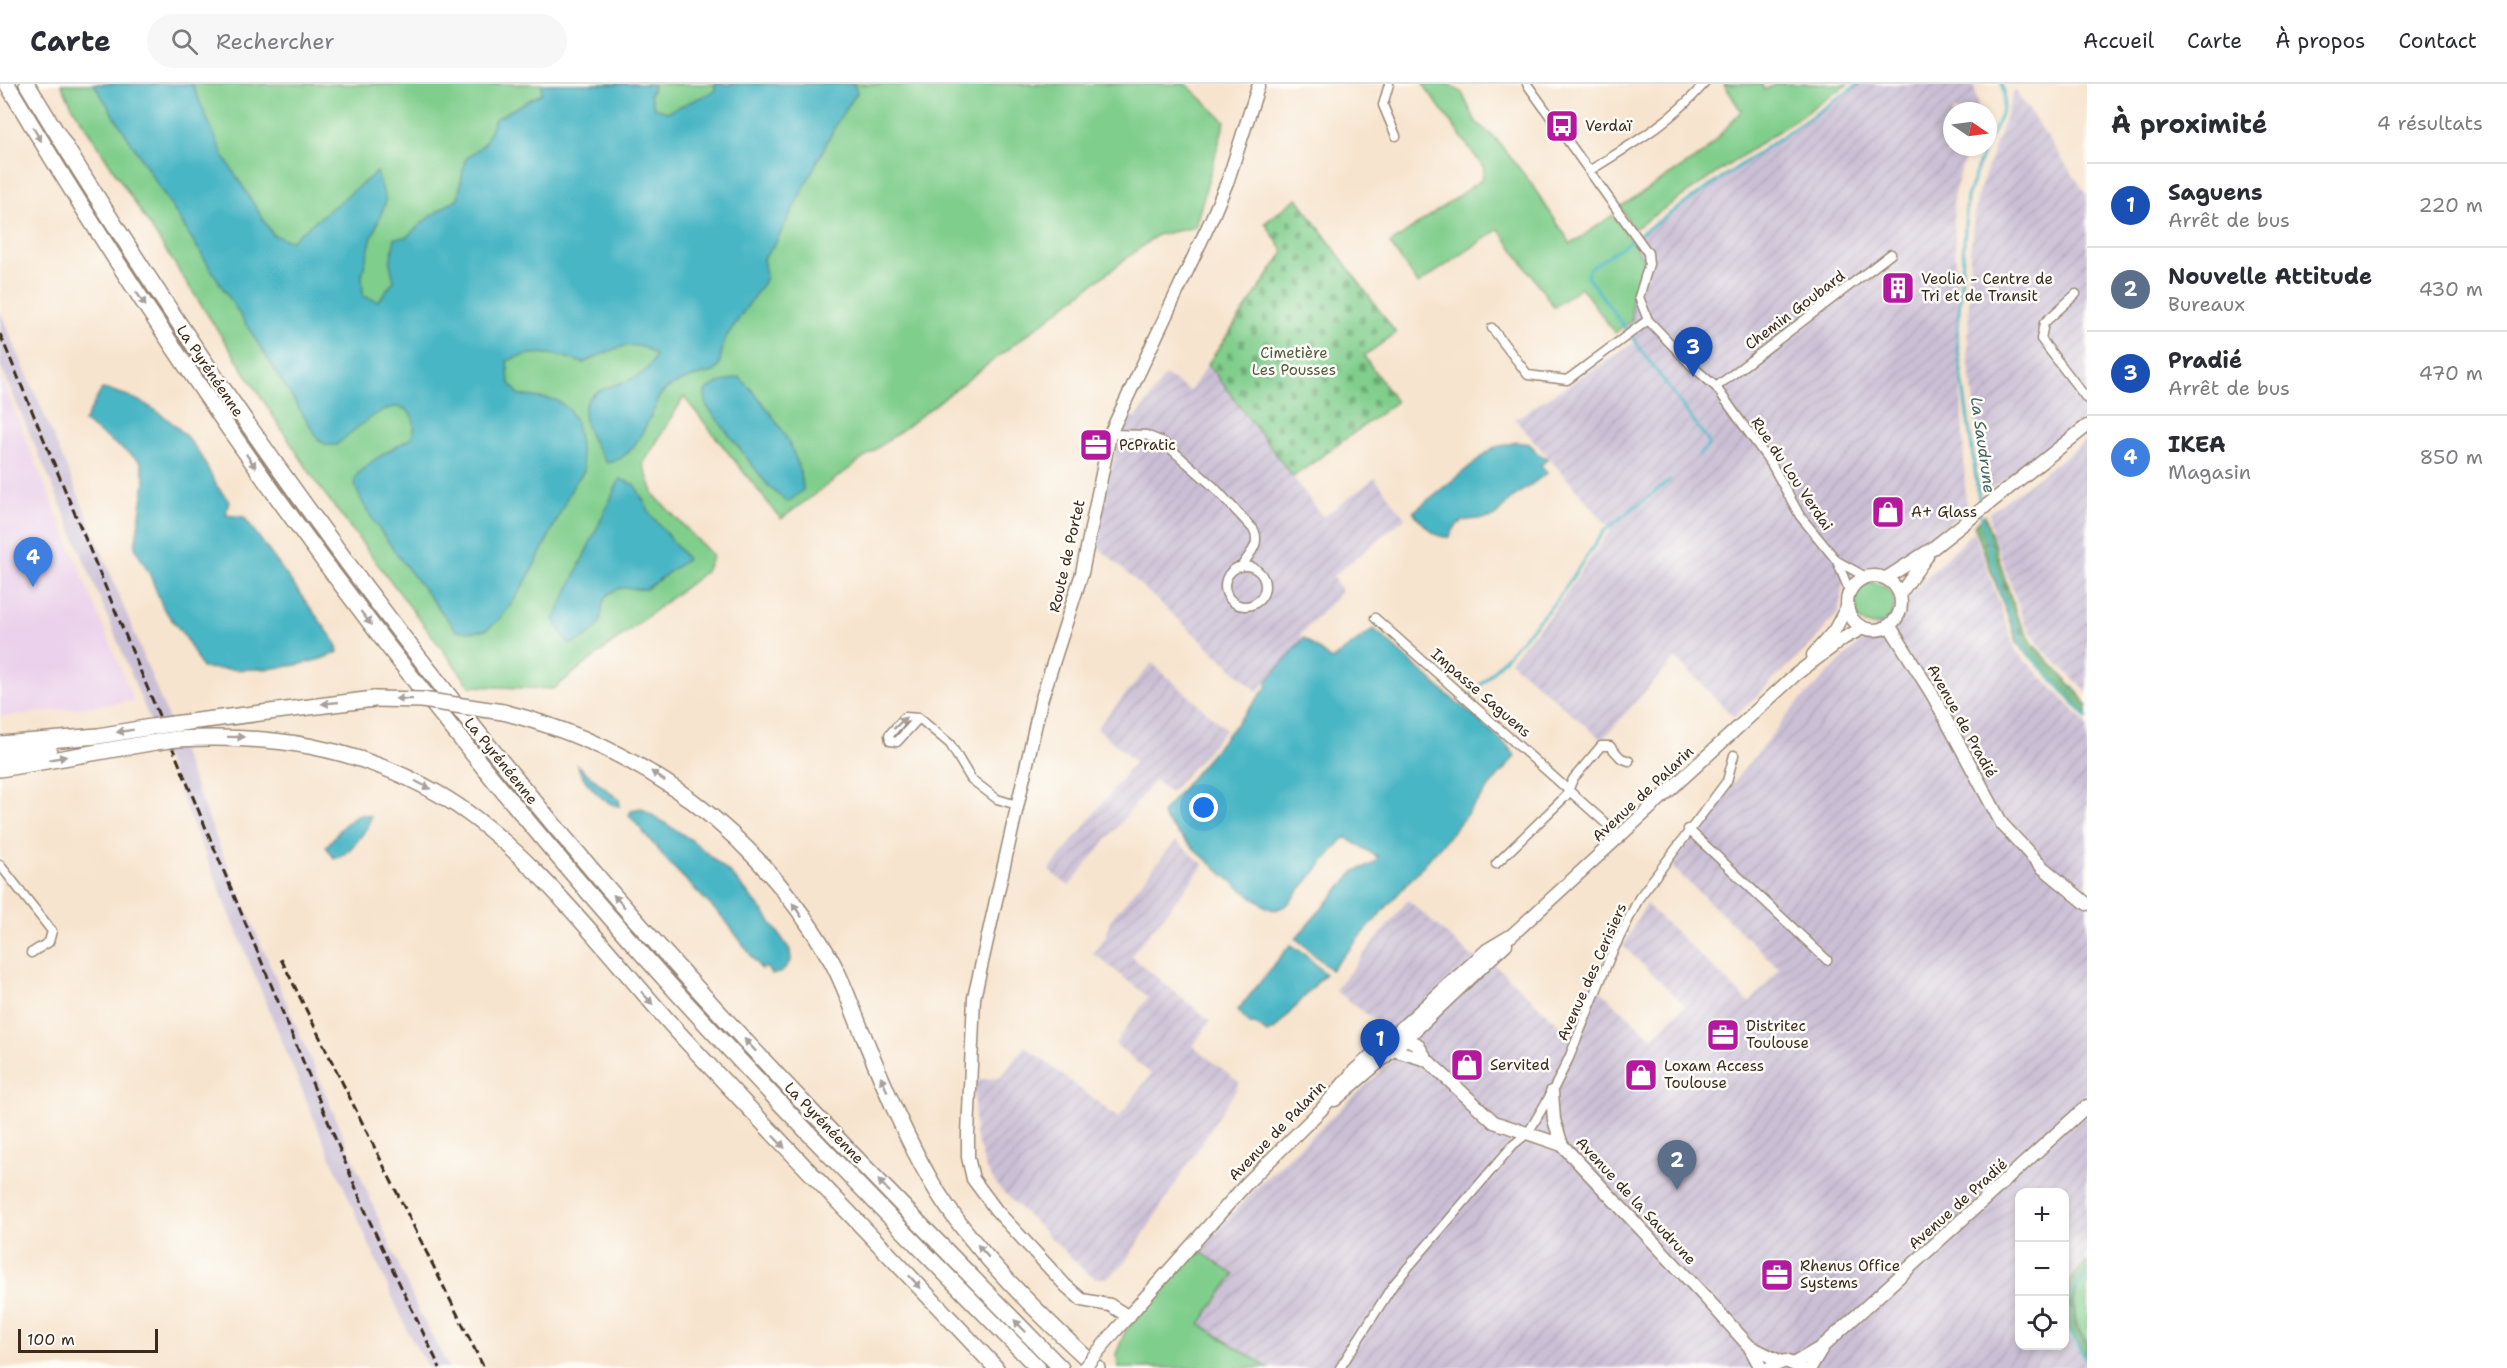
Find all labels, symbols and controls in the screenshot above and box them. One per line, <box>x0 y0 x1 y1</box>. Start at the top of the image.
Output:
search box <box>147 14 567 68</box>
text: Carte <box>30 22 111 60</box>
icon: search <box>168 25 201 58</box>
text: Rechercher <box>216 27 335 56</box>
text: Accueil <box>2083 27 2154 55</box>
text: Carte <box>2187 27 2242 55</box>
text: À propos <box>2275 27 2365 55</box>
text: Contact <box>2398 27 2477 55</box>
north arrow <box>1943 102 1997 156</box>
text: À proximité <box>2111 106 2267 141</box>
bus stop icon: Verdaï <box>1544 108 1580 144</box>
text: 4 résultats <box>2377 110 2483 136</box>
place label: Verdaï <box>1585 116 1632 136</box>
one-way arrow <box>32 126 43 142</box>
text: Saguens <box>2168 178 2263 207</box>
text: 1 <box>2126 192 2135 218</box>
text: 220 m <box>2419 192 2483 218</box>
text: Arrêt de bus <box>2168 207 2290 233</box>
text: Nouvelle Attitude <box>2168 262 2372 291</box>
street label: Chemin Goubard <box>1741 265 1850 354</box>
place label: Veolia - Centre de Tri et de Transit <box>1921 269 2053 306</box>
building icon: Veolia - Centre de Tri et de Transit <box>1880 270 1916 306</box>
text: 2 <box>2124 276 2138 302</box>
text: 430 m <box>2419 276 2483 302</box>
one-way arrow <box>135 291 147 307</box>
text: Bureaux <box>2168 291 2245 317</box>
street label: La Pyrénéenne <box>172 321 248 421</box>
pin: 3 <box>1674 328 1712 377</box>
park label: Cimetière Les Pousses <box>1252 343 1336 380</box>
text: Pradié <box>2168 346 2242 375</box>
text: 3 <box>2124 360 2138 386</box>
text: 470 m <box>2419 360 2483 386</box>
text: Arrêt de bus <box>2168 375 2290 401</box>
water label: La Saudrune <box>1966 396 2000 494</box>
street label: Rue du Lou Verdai <box>1747 413 1837 535</box>
office icon: PcPratic <box>1078 427 1114 463</box>
text: IKEA <box>2168 430 2226 459</box>
place label: PcPratic <box>1119 435 1176 455</box>
text: 4 <box>2124 444 2138 470</box>
text: 850 m <box>2419 444 2483 470</box>
one-way arrow <box>245 452 257 468</box>
text: Magasin <box>2168 459 2251 485</box>
shop icon: A+ Glass <box>1870 494 1906 530</box>
street label: Route de Portet <box>1044 498 1090 614</box>
place label: A+ Glass <box>1911 502 1977 522</box>
pin: 4 <box>14 538 52 587</box>
one-way arrow <box>360 610 372 625</box>
street label: Impasse Saguens <box>1427 644 1535 742</box>
street label: Avenue de Pradié <box>1923 661 2001 781</box>
one-way arrow <box>394 695 413 704</box>
one-way arrow <box>320 698 339 708</box>
street label: La Pyrénéenne <box>460 713 542 809</box>
one-way arrow <box>893 716 908 730</box>
one-way arrow <box>115 727 134 736</box>
one-way arrow <box>226 732 245 742</box>
street label: Avenue de Palarin <box>1588 742 1698 846</box>
one-way arrow <box>48 753 67 762</box>
one-way arrow <box>650 770 666 782</box>
one-way arrow <box>414 781 431 790</box>
your location <box>1189 793 1218 822</box>
one-way arrow <box>612 893 626 908</box>
street label: Avenue des Cerisiers <box>1553 900 1631 1044</box>
one-way arrow <box>791 903 803 919</box>
one-way arrow <box>640 990 653 1005</box>
place label: Distritec Toulouse <box>1746 1016 1809 1053</box>
office icon: Distritec Toulouse <box>1705 1017 1741 1053</box>
pin: 1 <box>1360 1020 1400 1069</box>
one-way arrow <box>743 1037 757 1052</box>
shop icon: Servited <box>1449 1047 1485 1083</box>
place label: Servited <box>1490 1055 1550 1075</box>
place label: Loxam Access Toulouse <box>1664 1056 1764 1093</box>
shop icon: Loxam Access Toulouse <box>1623 1057 1659 1093</box>
one-way arrow <box>879 1074 889 1092</box>
street label: Avenue de Palarin <box>1224 1077 1330 1185</box>
street label: La Pyrénéenne <box>780 1078 868 1168</box>
street label: Avenue de la Saudrune <box>1571 1133 1701 1269</box>
one-way arrow <box>772 1134 786 1148</box>
pin: 2 <box>1658 1140 1696 1190</box>
street label: Avenue de Pradié <box>1904 1154 2012 1254</box>
one-way arrow <box>878 1180 892 1194</box>
map controls <box>2015 1188 2069 1350</box>
button: + <box>2015 1188 2069 1242</box>
button: − <box>2015 1242 2069 1296</box>
one-way arrow <box>977 1244 990 1259</box>
place label: Rhenus Office Systems <box>1800 1256 1900 1293</box>
office icon: Rhenus Office Systems <box>1759 1257 1795 1293</box>
one-way arrow <box>908 1274 922 1289</box>
button: locate <box>2015 1296 2069 1350</box>
one-way arrow <box>1013 1319 1027 1334</box>
scale bar <box>18 1326 158 1354</box>
text: 100 m <box>27 1329 75 1350</box>

